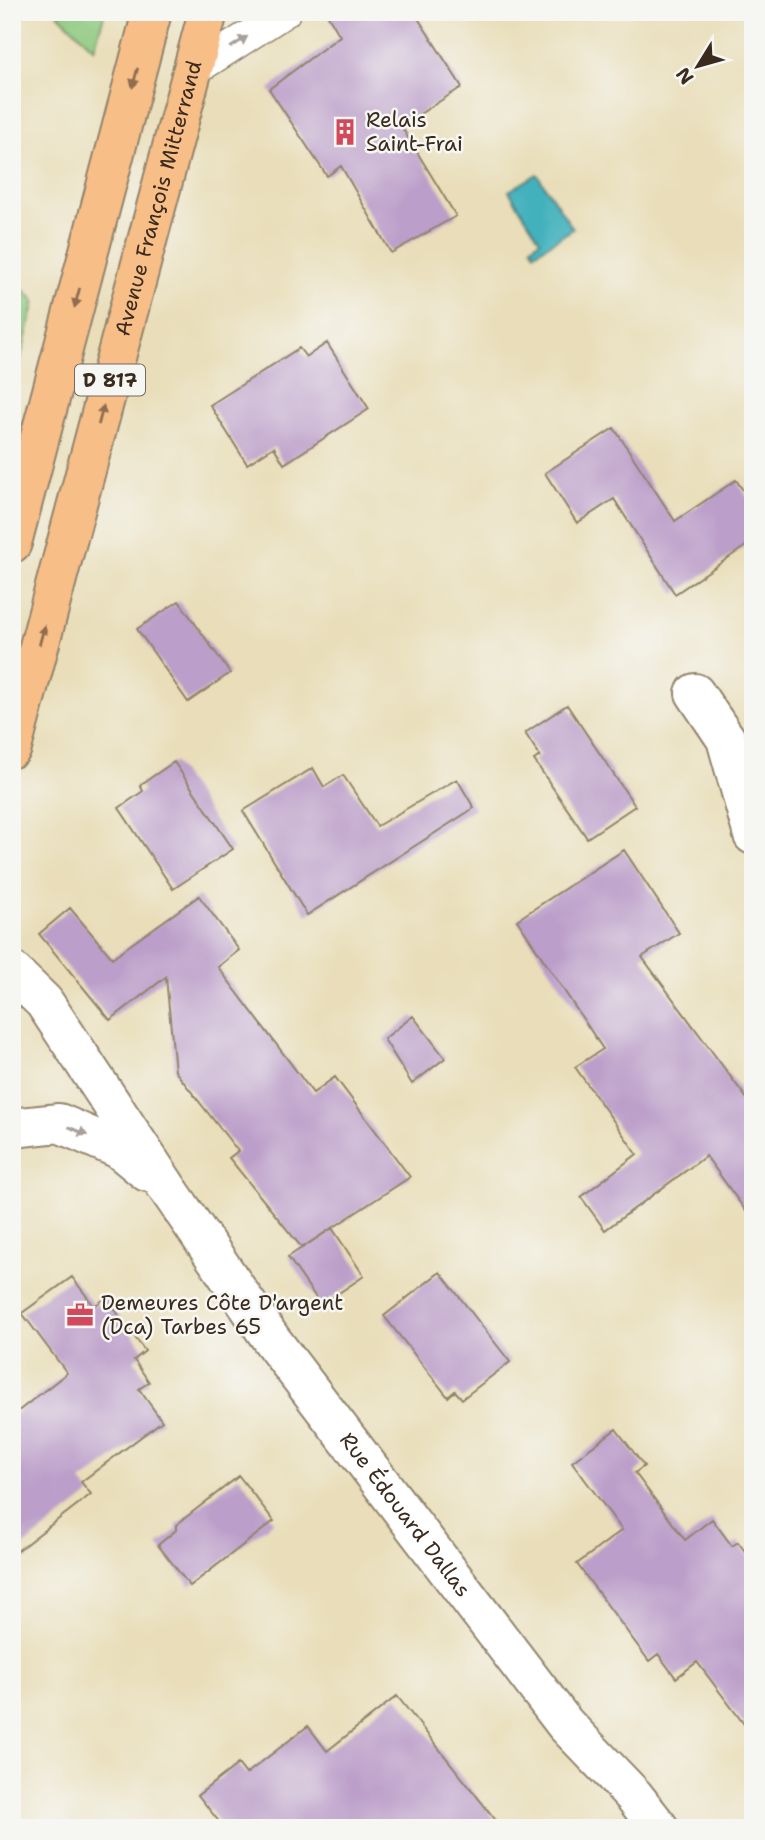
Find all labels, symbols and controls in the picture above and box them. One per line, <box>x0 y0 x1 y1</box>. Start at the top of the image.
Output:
north arrow <box>664 32 734 102</box>
one-way arrow <box>229 36 248 49</box>
street label: Avenue François Mitterrand <box>108 57 208 339</box>
text: N <box>670 62 699 89</box>
one-way arrow <box>129 67 140 89</box>
place label: Relais Saint-Frai <box>366 106 463 158</box>
building icon: Relais Saint-Frai <box>330 117 360 147</box>
one-way arrow <box>71 287 82 309</box>
road number: D 817 <box>75 364 145 396</box>
one-way arrow <box>96 404 107 426</box>
one-way arrow <box>37 624 48 646</box>
one-way arrow <box>68 1126 89 1137</box>
place label: Demeures Côte D'argent (Dca) Tarbes 65 <box>101 1289 343 1341</box>
office icon: Demeures Côte D'argent (Dca) Tarbes 65 <box>65 1300 95 1330</box>
street label: Rue Édouard Dallas <box>333 1427 477 1603</box>

